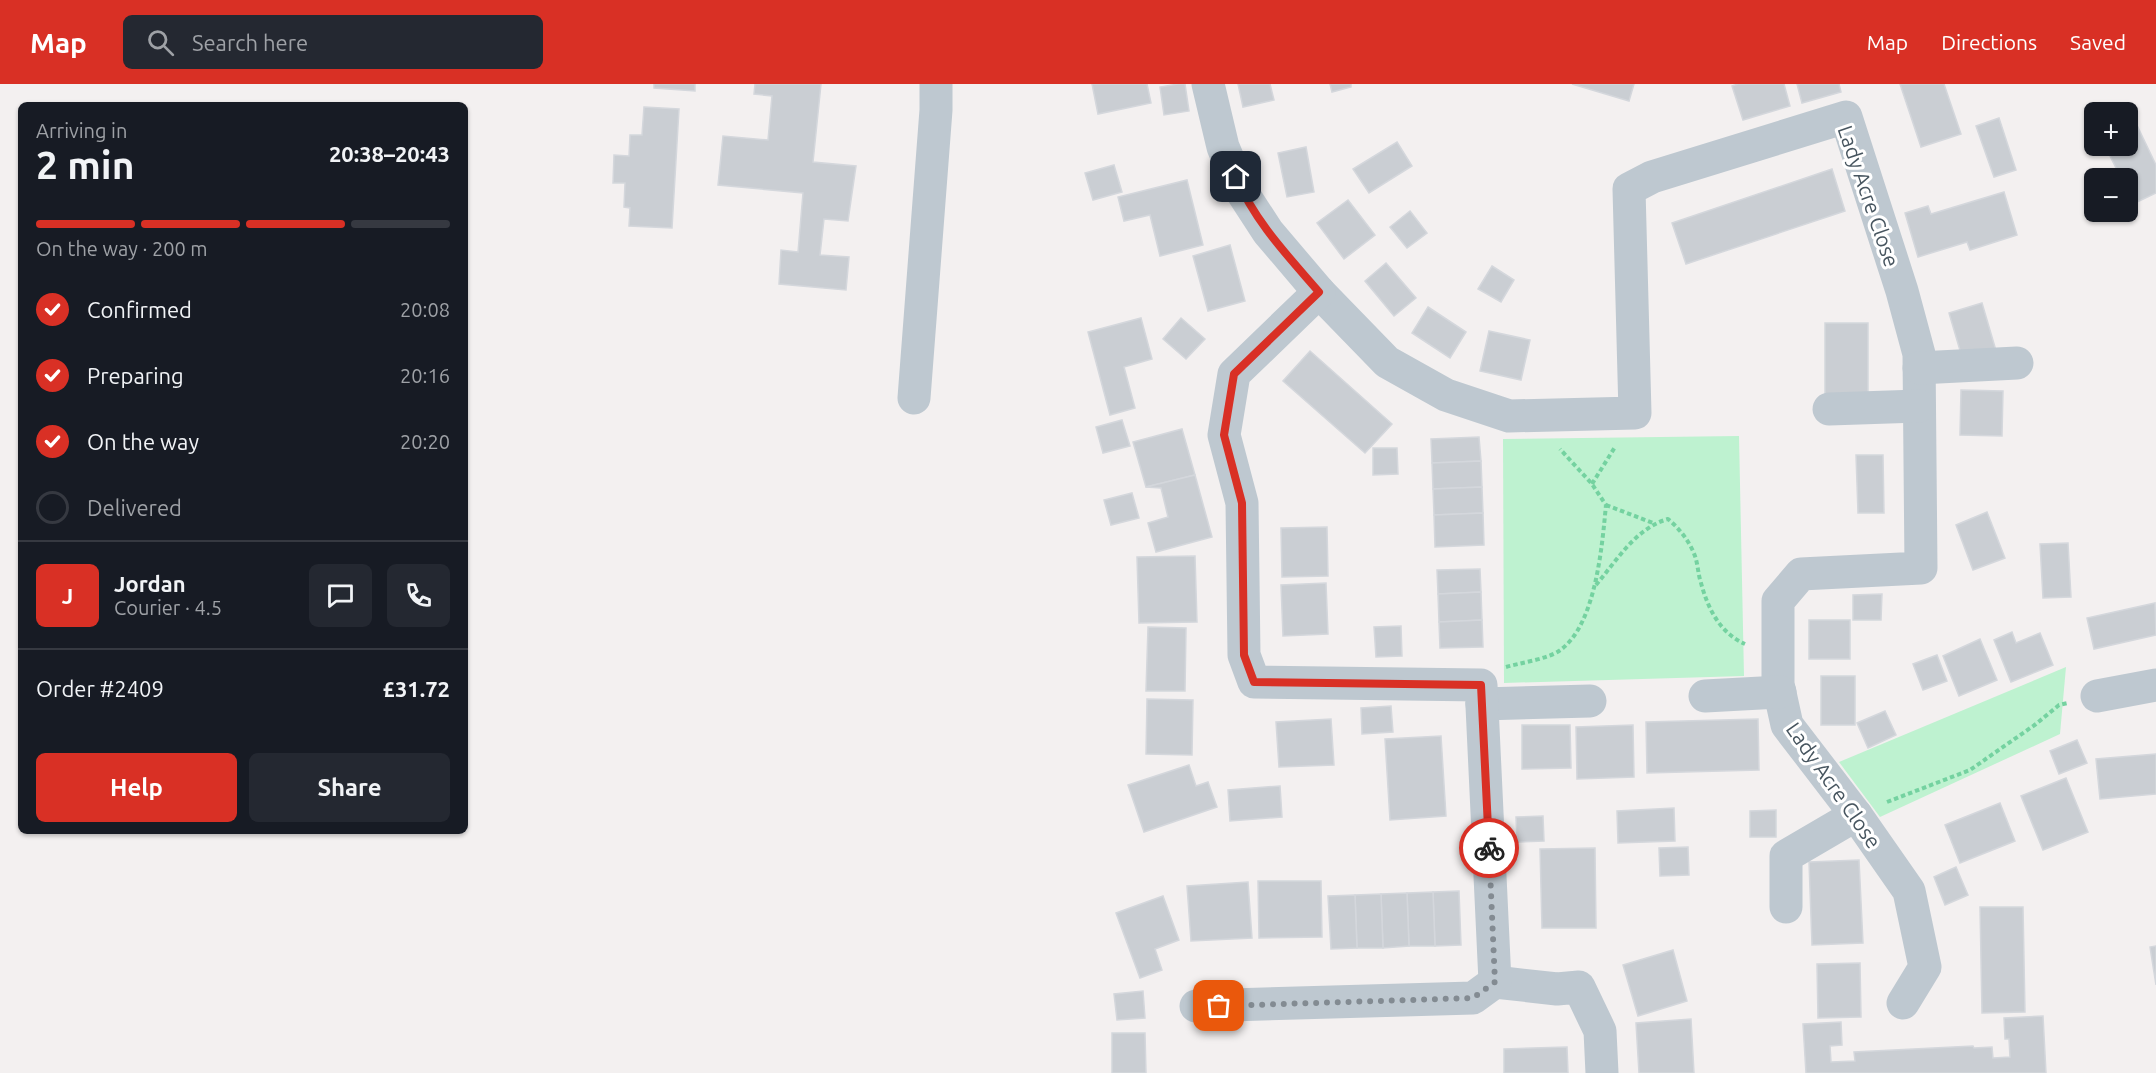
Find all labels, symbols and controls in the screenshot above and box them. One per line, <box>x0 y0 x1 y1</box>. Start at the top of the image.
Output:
search box <box>123 15 543 69</box>
icon: search <box>144 26 177 59</box>
text: Map <box>30 27 87 58</box>
text: Search here <box>192 30 308 55</box>
text: Map <box>1867 30 1908 54</box>
text: Directions <box>1941 30 2037 54</box>
text: Saved <box>2070 30 2126 54</box>
map controls <box>2084 102 2138 222</box>
button: + <box>2084 102 2138 156</box>
text: Arriving in <box>36 119 127 142</box>
street label: Lady Acre Close <box>1834 122 1904 270</box>
text: 20:38–20:43 <box>329 141 450 166</box>
text: 2 min <box>36 143 135 186</box>
pin <box>1210 151 1261 202</box>
icon: home <box>1219 160 1252 193</box>
button: − <box>2084 168 2138 222</box>
text: On the way · 200 m <box>36 237 208 260</box>
icon: check <box>36 293 69 326</box>
text: Confirmed <box>87 297 192 322</box>
text: 20:08 <box>400 298 450 321</box>
icon: check <box>36 359 69 392</box>
text: Preparing <box>87 363 184 388</box>
text: 20:16 <box>400 364 450 387</box>
icon: check <box>36 425 69 458</box>
text: On the way <box>87 429 199 454</box>
text: 20:20 <box>400 430 450 453</box>
text: Delivered <box>87 495 182 520</box>
button: chat <box>309 564 372 627</box>
button: phone <box>387 564 450 627</box>
text: Jordan <box>114 571 186 596</box>
text: J <box>62 583 73 608</box>
text: Courier · 4.5 <box>114 596 222 619</box>
text: Order #2409 <box>36 676 164 701</box>
text: £31.72 <box>383 676 450 701</box>
street label: Lady Acre Close <box>1782 718 1886 852</box>
button: Help <box>36 753 237 822</box>
button: Share <box>249 753 450 822</box>
courier <box>1459 818 1519 878</box>
icon: bike <box>1473 832 1506 865</box>
pin <box>1193 980 1244 1031</box>
icon: bag <box>1202 989 1235 1022</box>

